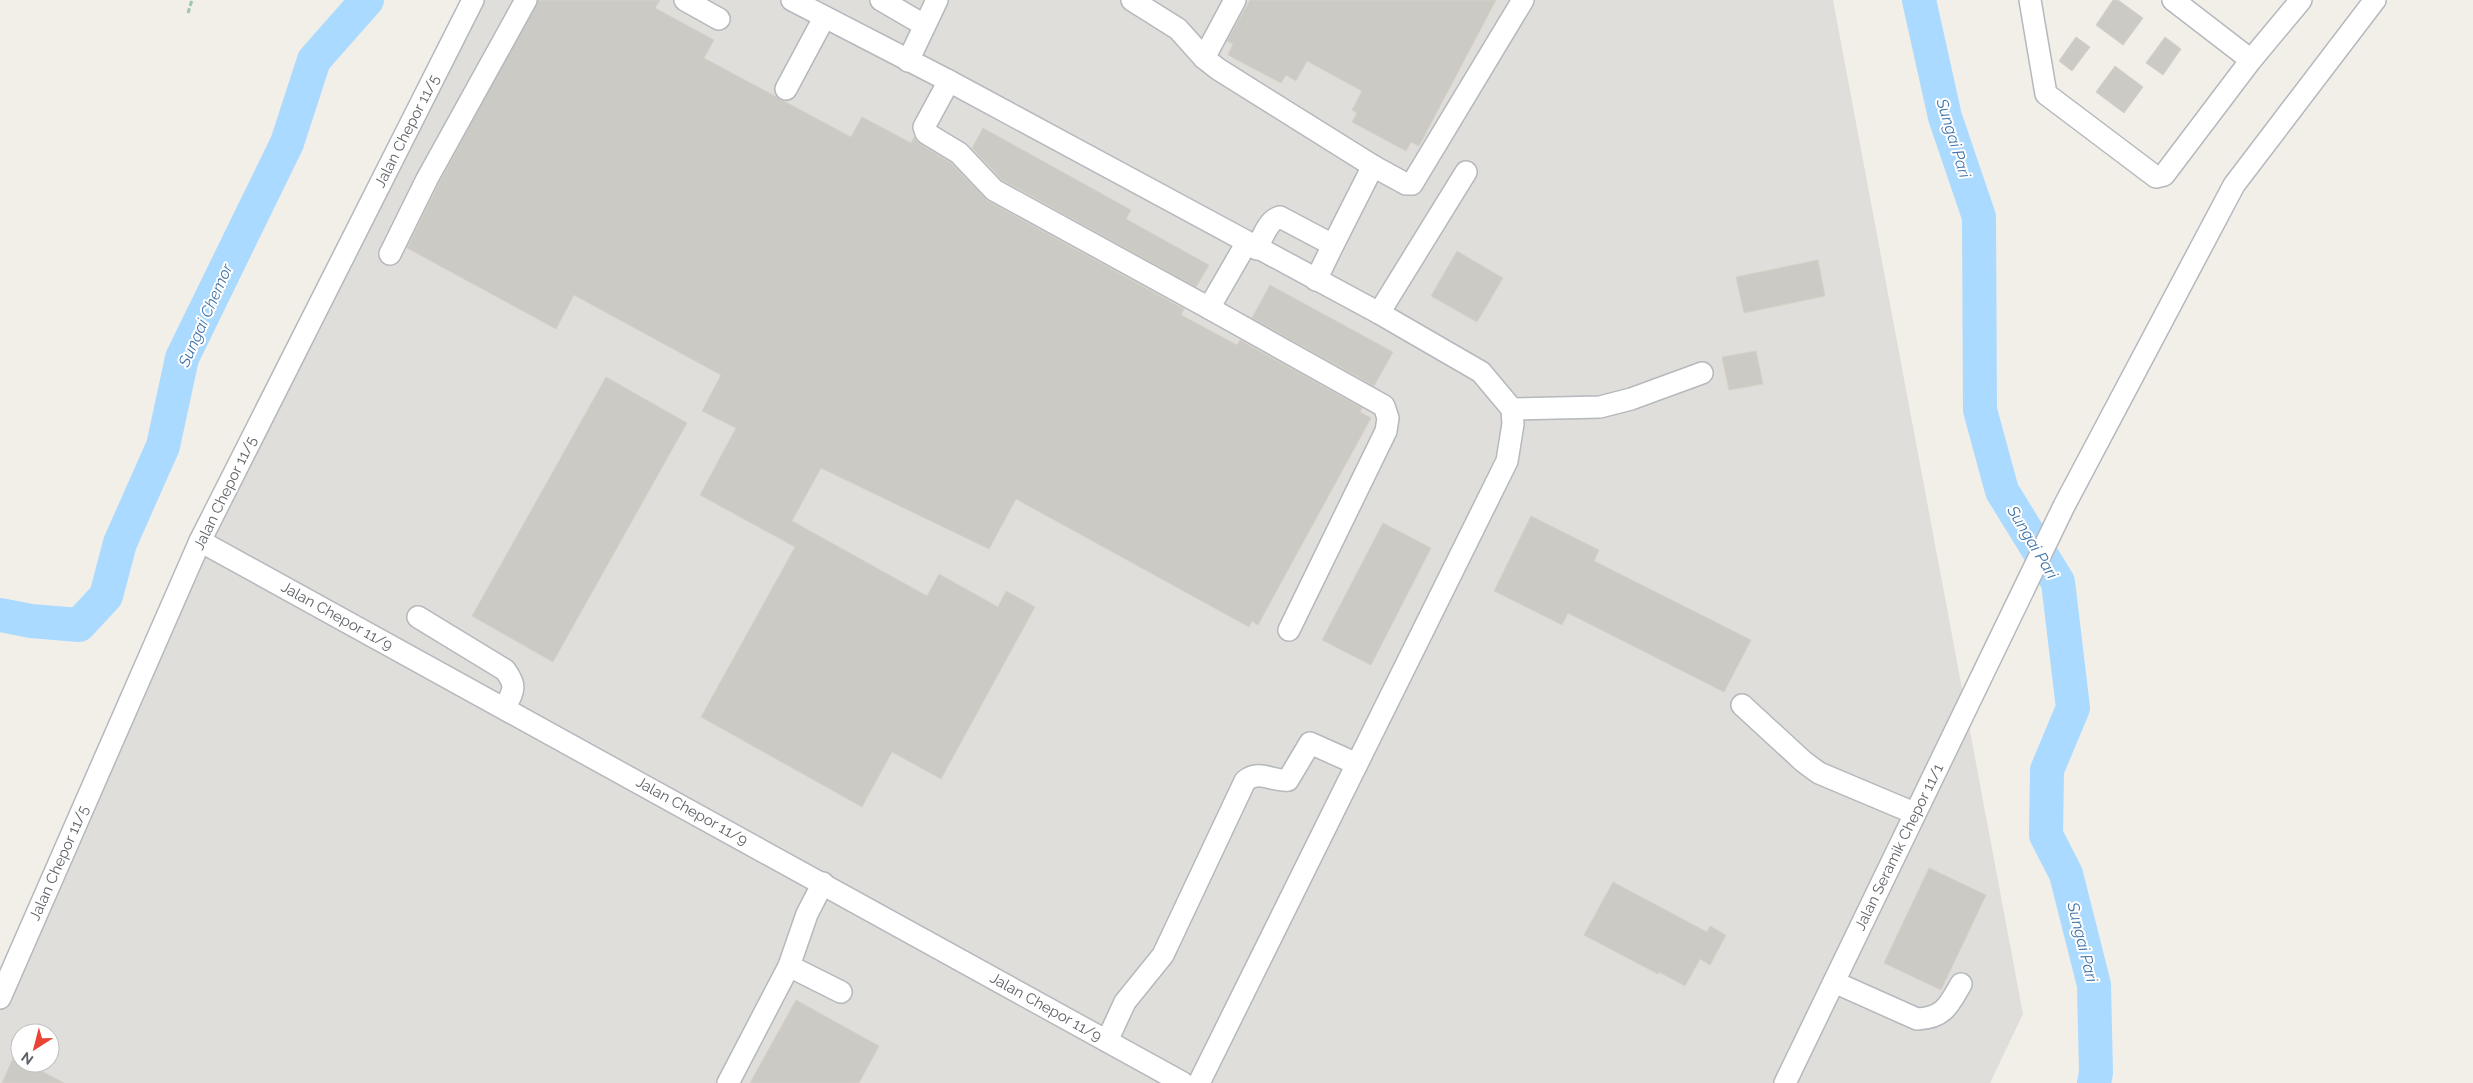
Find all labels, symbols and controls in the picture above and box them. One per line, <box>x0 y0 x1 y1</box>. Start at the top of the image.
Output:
street label: Jalan Chepor 11/5 <box>371 71 443 191</box>
water label: Sungai Pari <box>1932 95 1975 181</box>
water label: Sungai Chemor <box>174 260 237 370</box>
street label: Jalan Chepor 11/5 <box>190 433 260 553</box>
water label: Sungai Pari <box>2003 501 2062 583</box>
street label: Jalan Chepor 11/9 <box>278 578 396 654</box>
street label: Jalan Seramik Chepor 11/1 <box>1851 760 1947 933</box>
street label: Jalan Chepor 11/9 <box>633 773 751 849</box>
street label: Jalan Chepor 11/5 <box>25 803 93 923</box>
water label: Sungai Pari <box>2063 899 2102 985</box>
street label: Jalan Chepor 11/9 <box>987 969 1105 1045</box>
north arrow <box>10 1023 60 1073</box>
text: N <box>18 1049 36 1068</box>

